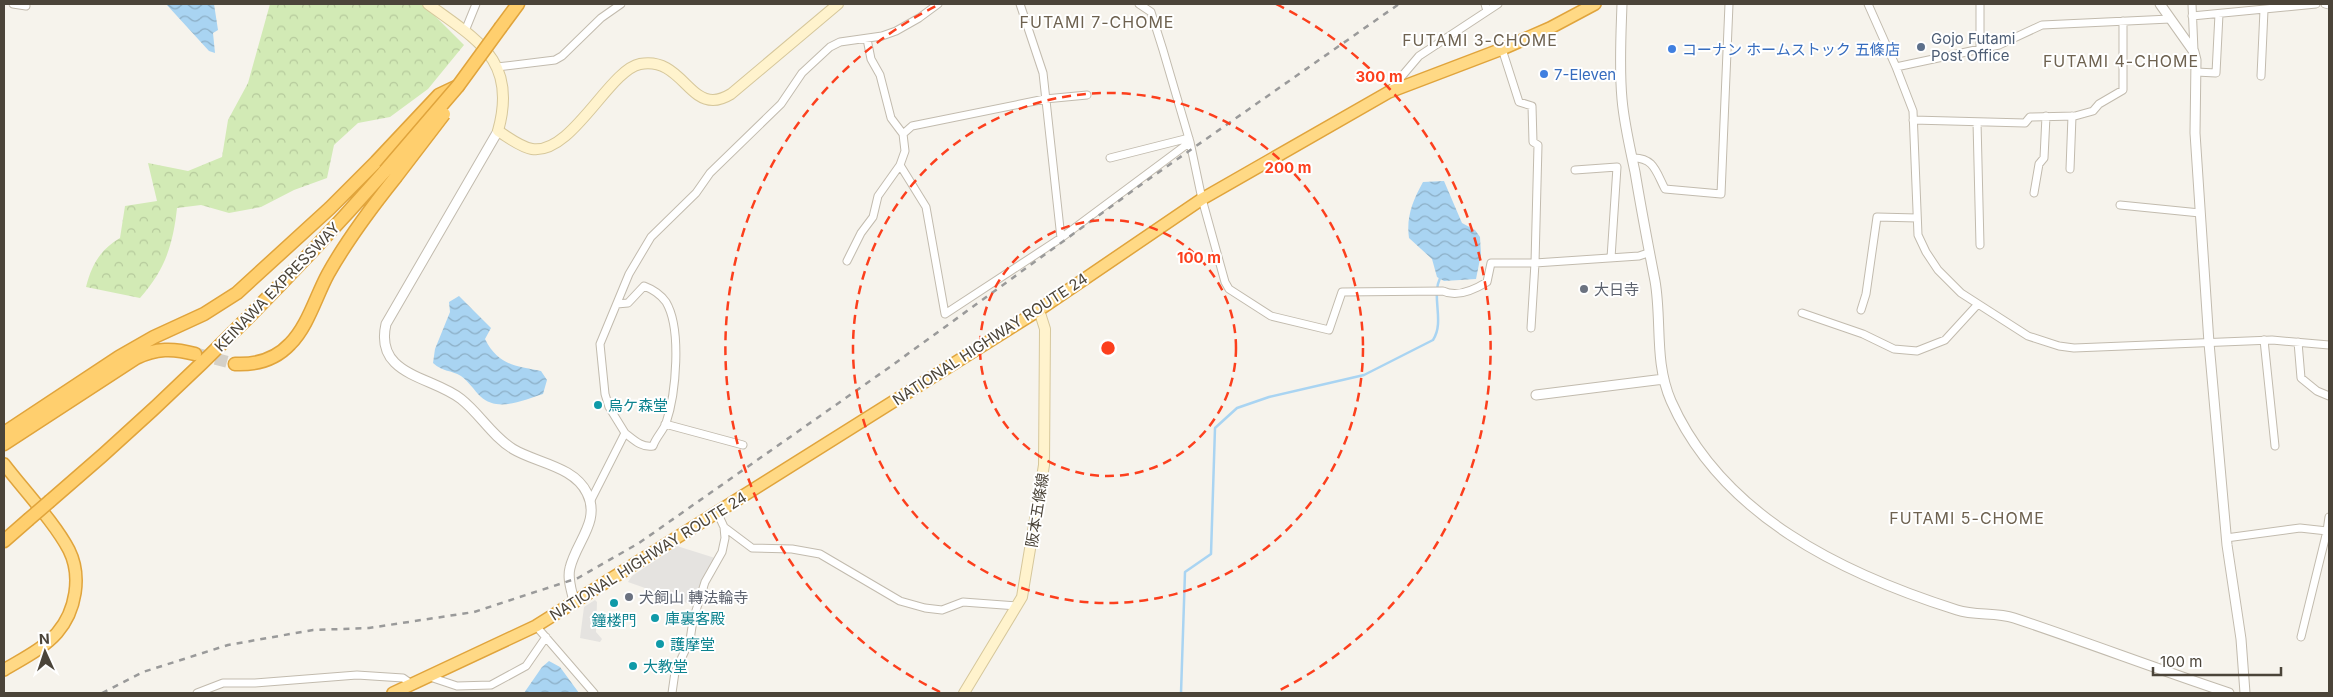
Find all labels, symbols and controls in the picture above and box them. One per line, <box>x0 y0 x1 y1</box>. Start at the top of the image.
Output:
district label: FUTAMI 7-CHOME <box>1020 12 1174 32</box>
place label: Gojo Futami Post Office <box>1931 29 2015 65</box>
district label: FUTAMI 3-CHOME <box>1402 30 1558 50</box>
place label: コーナン ホームストック 五條店 <box>1682 40 1900 59</box>
marker: Gojo Futami Post Office <box>1915 41 1927 53</box>
marker: コーナン ホームストック 五條店 <box>1666 43 1678 55</box>
district label: FUTAMI 4-CHOME <box>2043 51 2199 71</box>
place label: 7-Eleven <box>1554 65 1616 84</box>
text: 300 m <box>1355 67 1403 86</box>
marker: 7-Eleven <box>1538 68 1550 80</box>
text: 200 m <box>1265 158 1311 177</box>
street label: KEINAWA EXPRESSWAY <box>210 218 344 356</box>
text: 100 m <box>1177 248 1221 267</box>
street label: NATIONAL HIGHWAY ROUTE 24 <box>889 269 1091 409</box>
place label: 大日寺 <box>1594 280 1639 299</box>
marker: 大日寺 <box>1578 283 1590 295</box>
centre of rings <box>1099 339 1117 357</box>
place label: 烏ケ森堂 <box>608 396 668 415</box>
marker: 烏ケ森堂 <box>592 399 604 411</box>
street label: 阪本五條線 <box>1022 471 1052 549</box>
street label: NATIONAL HIGHWAY ROUTE 24 <box>546 487 750 625</box>
district label: FUTAMI 5-CHOME <box>1889 508 2045 528</box>
place label: 犬飼山 轉法輪寺 <box>639 588 748 607</box>
marker: 犬飼山 轉法輪寺 <box>623 591 635 603</box>
marker: 鐘楼門 <box>608 597 620 609</box>
place label: 庫裏客殿 <box>665 609 725 628</box>
place label: 鐘楼門 <box>591 611 637 630</box>
marker: 庫裏客殿 <box>649 612 661 624</box>
north arrow <box>20 627 70 677</box>
text: N <box>39 630 50 647</box>
place label: 護摩堂 <box>670 635 715 654</box>
marker: 護摩堂 <box>654 638 666 650</box>
scale bar <box>2153 644 2280 676</box>
text: 100 m <box>2160 652 2202 671</box>
place label: 大教堂 <box>643 657 688 676</box>
marker: 大教堂 <box>627 660 639 672</box>

